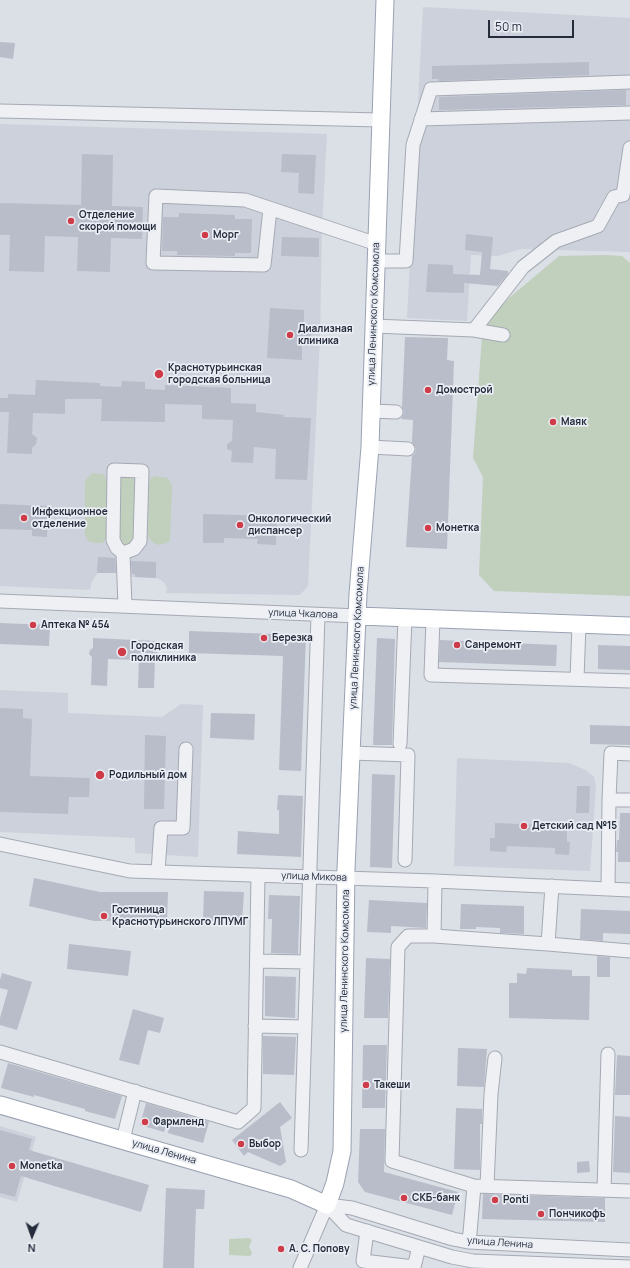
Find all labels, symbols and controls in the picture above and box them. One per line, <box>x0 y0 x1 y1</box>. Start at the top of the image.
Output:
scale bar <box>490 12 576 38</box>
text: 50 m <box>495 18 522 35</box>
place label: Отделение скорой помощи <box>79 209 156 232</box>
marker: Отделение скорой помощи <box>66 216 76 226</box>
place label: Морг <box>213 229 239 241</box>
marker: Морг <box>200 230 210 240</box>
street label: улица Ленинского Комсомола <box>366 242 382 386</box>
place label: Диализная клиника <box>298 323 353 346</box>
marker: Диализная клиника <box>285 330 295 340</box>
place label: Краснотурьинская городская больница <box>168 362 271 386</box>
marker: Краснотурьинская городская больница <box>153 368 165 380</box>
place label: Домострой <box>436 384 493 396</box>
marker: Домострой <box>423 385 433 395</box>
place label: Маяк <box>561 416 587 428</box>
marker: Маяк <box>548 417 558 427</box>
place label: Инфекционное отделение <box>32 506 108 530</box>
marker: Инфекционное отделение <box>19 513 29 523</box>
place label: Онкологический диспансер <box>248 513 331 536</box>
marker: Онкологический диспансер <box>235 520 245 530</box>
place label: Монетка <box>436 522 479 534</box>
marker: Монетка <box>423 523 433 533</box>
street label: улица Ленинского Комсомола <box>347 566 367 710</box>
street label: улица Чкалова <box>268 607 338 621</box>
place label: Аптека № 454 <box>41 619 110 631</box>
marker: Аптека № 454 <box>28 620 38 630</box>
place label: Березка <box>272 632 313 644</box>
marker: Березка <box>259 633 269 643</box>
place label: Санремонт <box>465 639 521 651</box>
place label: Городская поликлиника <box>131 640 196 664</box>
marker: Санремонт <box>452 640 462 650</box>
marker: Городская поликлиника <box>116 646 128 658</box>
marker: Родильный дом <box>94 769 106 781</box>
place label: Родильный дом <box>109 769 187 781</box>
place label: Детский сад №15 <box>532 820 617 832</box>
marker: Детский сад №15 <box>519 821 529 831</box>
street label: улица Микова <box>281 870 347 884</box>
street label: улица Ленинского Комсомола <box>338 889 352 1033</box>
place label: Гостиница Краснотурьинского ЛПУМГ <box>112 904 248 928</box>
marker: Гостиница Краснотурьинского ЛПУМГ <box>99 911 109 921</box>
place label: Такеши <box>374 1079 410 1091</box>
marker: Такеши <box>361 1080 371 1090</box>
place label: Фармленд <box>153 1116 204 1128</box>
marker: Фармленд <box>140 1117 150 1127</box>
street label: улица Ленина <box>131 1137 197 1167</box>
place label: Выбор <box>249 1138 281 1150</box>
marker: Выбор <box>236 1139 246 1149</box>
place label: Monetka <box>20 1160 62 1172</box>
marker: Monetka <box>7 1161 17 1171</box>
place label: СКБ-банк <box>412 1192 460 1204</box>
marker: СКБ-банк <box>399 1193 409 1203</box>
place label: Ponti <box>503 1194 529 1206</box>
marker: Ponti <box>490 1195 500 1205</box>
place label: Пончикофъ <box>549 1208 605 1220</box>
marker: Пончикофъ <box>536 1209 546 1219</box>
north arrow <box>12 1216 52 1256</box>
street label: улица Ленина <box>467 1235 533 1251</box>
text: N <box>27 1241 36 1256</box>
place label: А. С. Попову <box>289 1243 350 1255</box>
marker: А. С. Попову <box>276 1244 286 1254</box>

